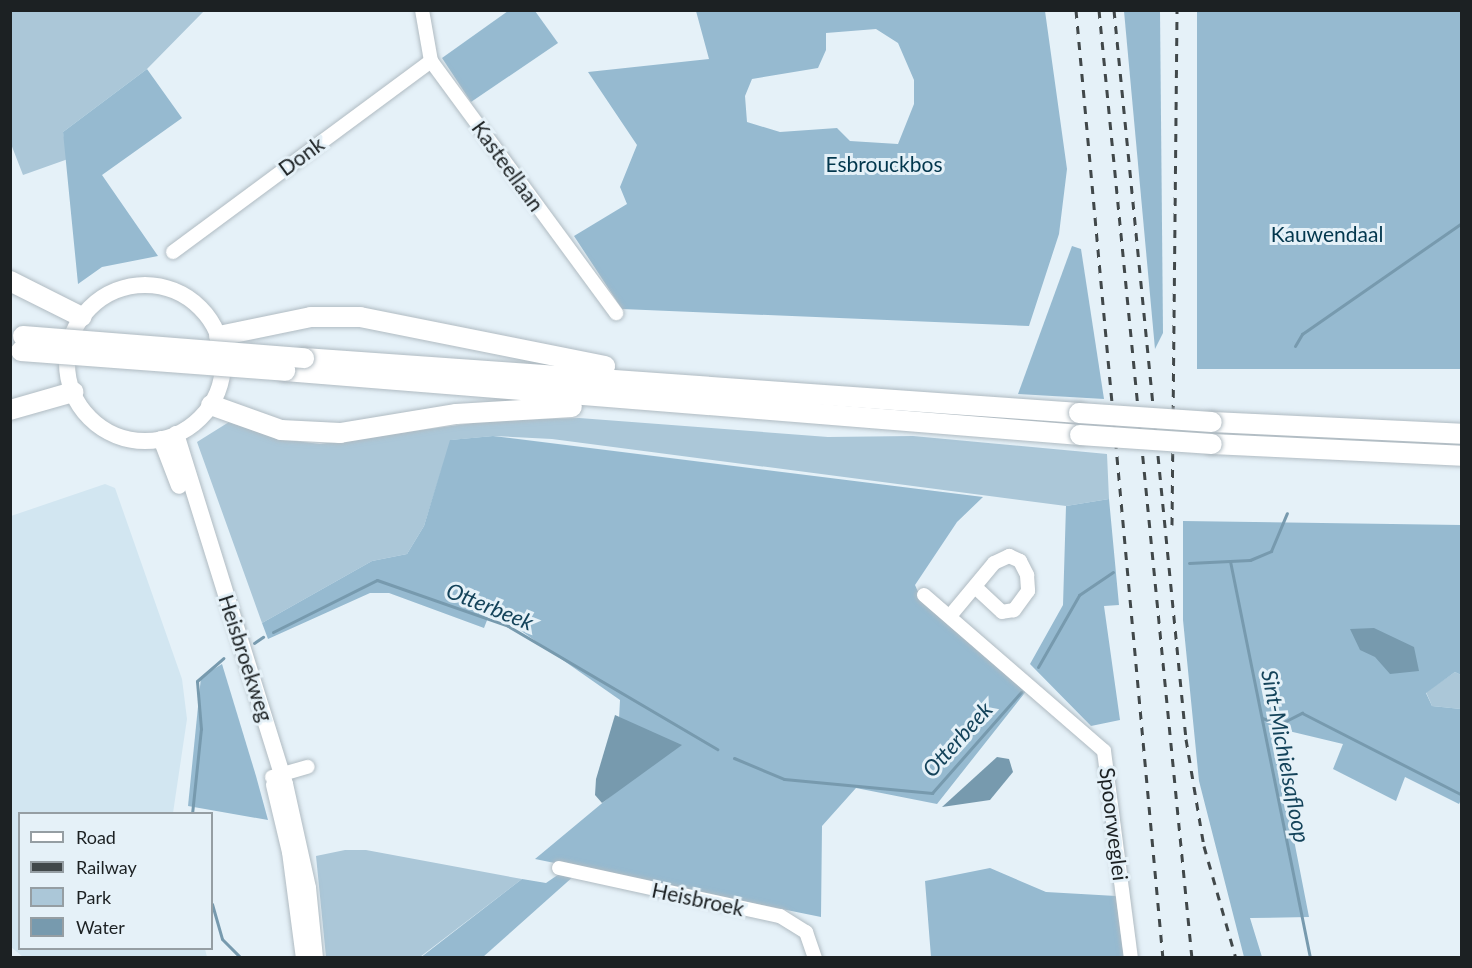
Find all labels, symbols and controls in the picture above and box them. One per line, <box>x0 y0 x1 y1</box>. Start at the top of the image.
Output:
street label: Kasteellaan <box>467 116 549 216</box>
street label: Donk <box>273 131 329 181</box>
park label: Esbrouckbos <box>825 151 943 177</box>
park label: Kauwendaal <box>1271 221 1383 247</box>
water label: Otterbeek <box>443 577 537 635</box>
street label: Heisbroekweg <box>214 591 278 725</box>
water label: Sint-Michielsafloop <box>1256 667 1316 845</box>
water label: Otterbeek <box>917 696 997 782</box>
street label: Spoorweglei <box>1095 766 1133 882</box>
legend <box>18 812 213 950</box>
text: Road <box>76 826 116 848</box>
text: Railway <box>76 856 137 878</box>
street label: Heisbroek <box>650 877 746 921</box>
text: Park <box>76 886 111 908</box>
text: Water <box>76 916 125 938</box>

